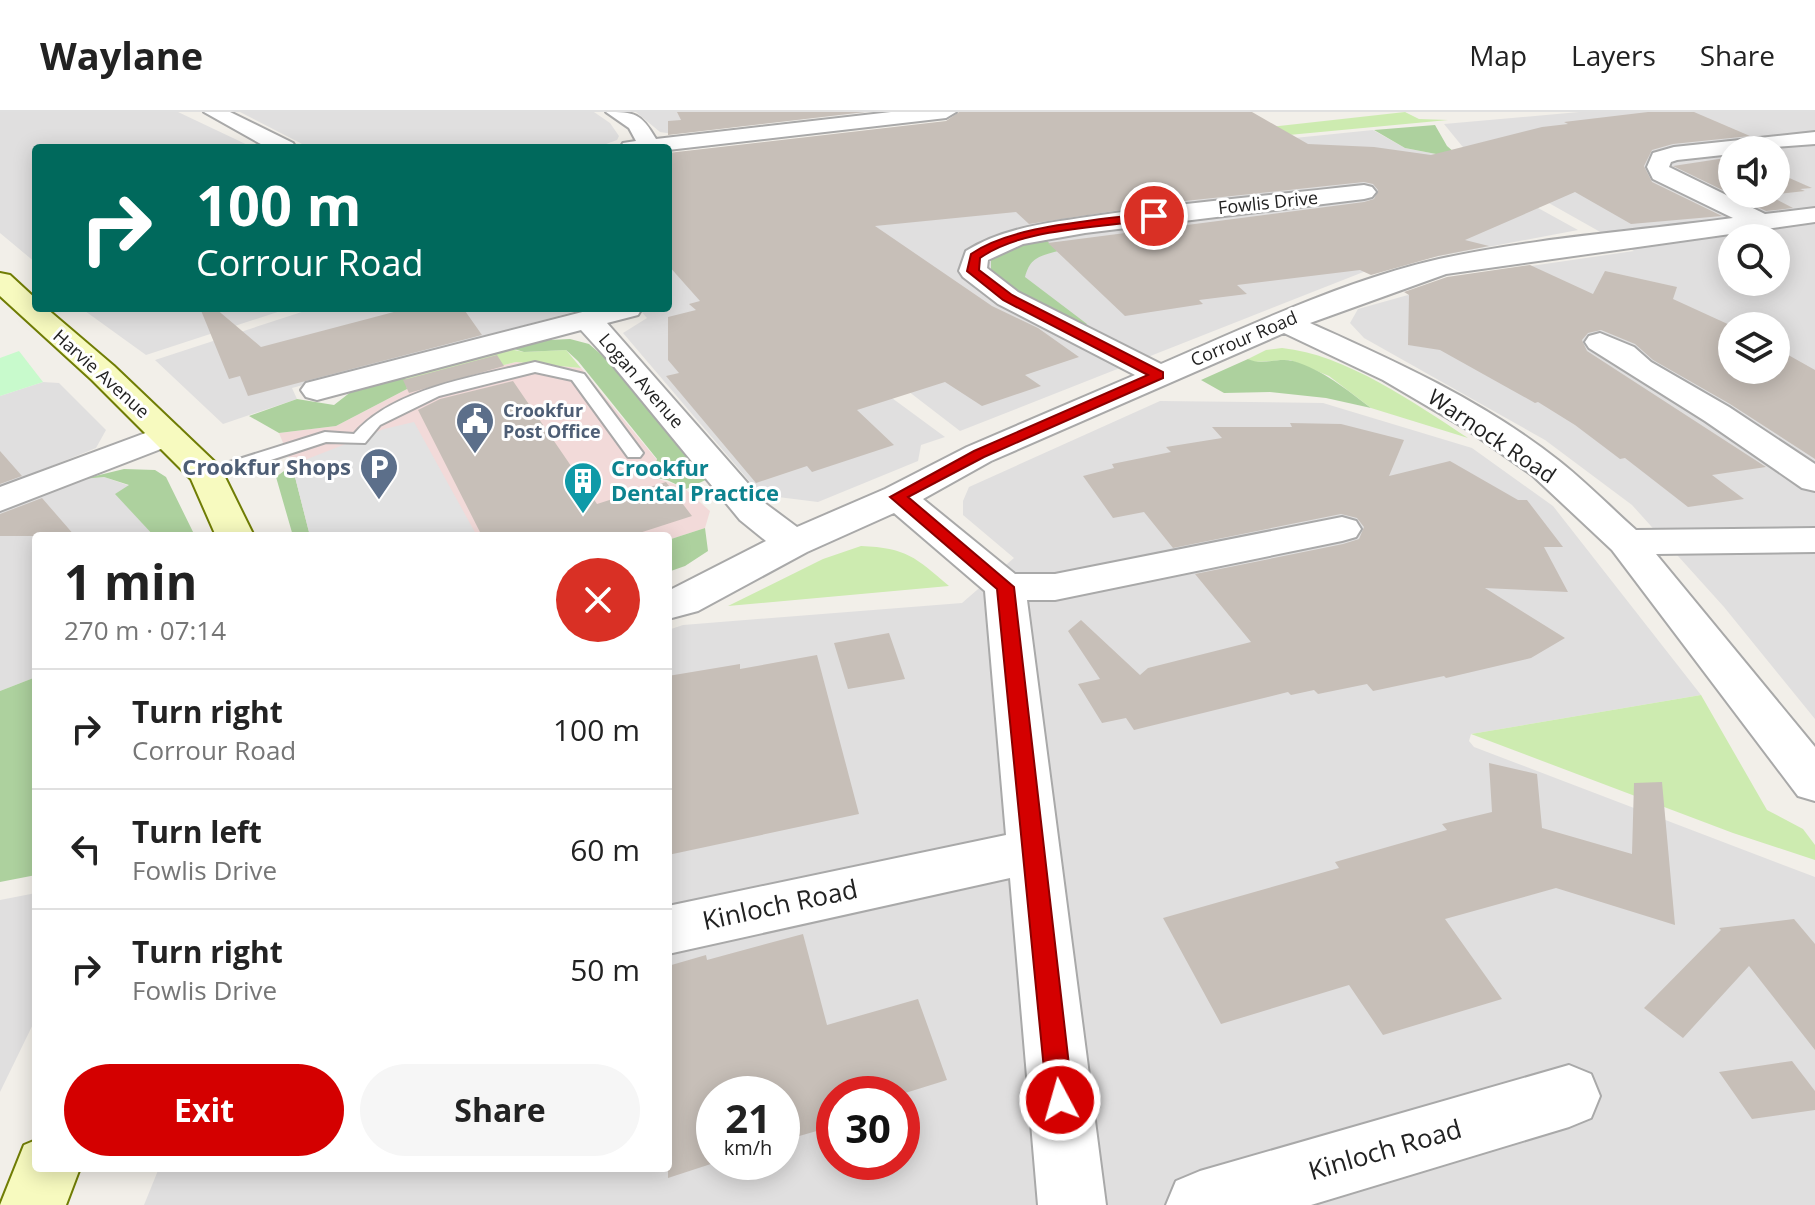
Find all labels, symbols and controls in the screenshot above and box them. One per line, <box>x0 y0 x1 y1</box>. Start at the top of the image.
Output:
text: Waylane <box>40 29 203 81</box>
text: Map <box>1469 36 1527 74</box>
text: Layers <box>1571 36 1656 74</box>
text: Share <box>1700 36 1775 74</box>
map controls <box>1718 136 1790 384</box>
button: sound <box>1718 136 1790 208</box>
text: 100 m <box>196 166 362 242</box>
icon: right <box>64 176 168 280</box>
pin <box>1120 182 1188 250</box>
street label: Fowlis Drive <box>1217 185 1319 219</box>
icon: arrive <box>1132 194 1176 238</box>
button: search <box>1718 224 1790 296</box>
text: Corrour Road <box>196 238 423 287</box>
street label: Corrour Road <box>1187 305 1301 371</box>
button: layers <box>1718 312 1790 384</box>
street label: Harvie Avenue <box>48 324 155 423</box>
street label: Logan Avenue <box>594 328 690 433</box>
street label: Warnock Road <box>1423 381 1563 489</box>
place label: Crookfur Post Office <box>503 398 601 443</box>
public building icon: Crookfur Post Office <box>454 400 496 455</box>
parking icon: Crookfur Shops <box>358 446 400 501</box>
place label: Crookfur Shops <box>182 451 351 481</box>
place label: Crookfur Dental Practice <box>611 452 779 507</box>
building icon: Crookfur Dental Practice <box>562 460 604 515</box>
text: 1 min <box>64 549 197 614</box>
button: close <box>556 558 640 642</box>
text: 270 m · 07:14 <box>64 612 226 648</box>
text: Turn right <box>132 691 283 732</box>
icon: right <box>64 707 108 751</box>
text: 100 m <box>553 709 640 750</box>
text: Corrour Road <box>132 732 296 768</box>
text: Turn left <box>132 811 262 852</box>
icon: left <box>64 827 108 871</box>
text: 60 m <box>570 829 640 870</box>
text: Fowlis Drive <box>132 852 277 888</box>
street label: Kinloch Road <box>699 870 861 938</box>
text: Turn right <box>132 931 283 972</box>
icon: right <box>64 947 108 991</box>
text: 50 m <box>570 949 640 990</box>
text: Fowlis Drive <box>132 972 277 1008</box>
position arrow <box>1018 1058 1102 1142</box>
button: Exit <box>64 1064 344 1156</box>
button: Share <box>360 1064 640 1156</box>
speed limit sign: 30 <box>816 1076 920 1180</box>
text: 21 <box>725 1090 771 1145</box>
street label: Kinloch Road <box>1304 1110 1466 1188</box>
text: km/h <box>724 1134 772 1161</box>

